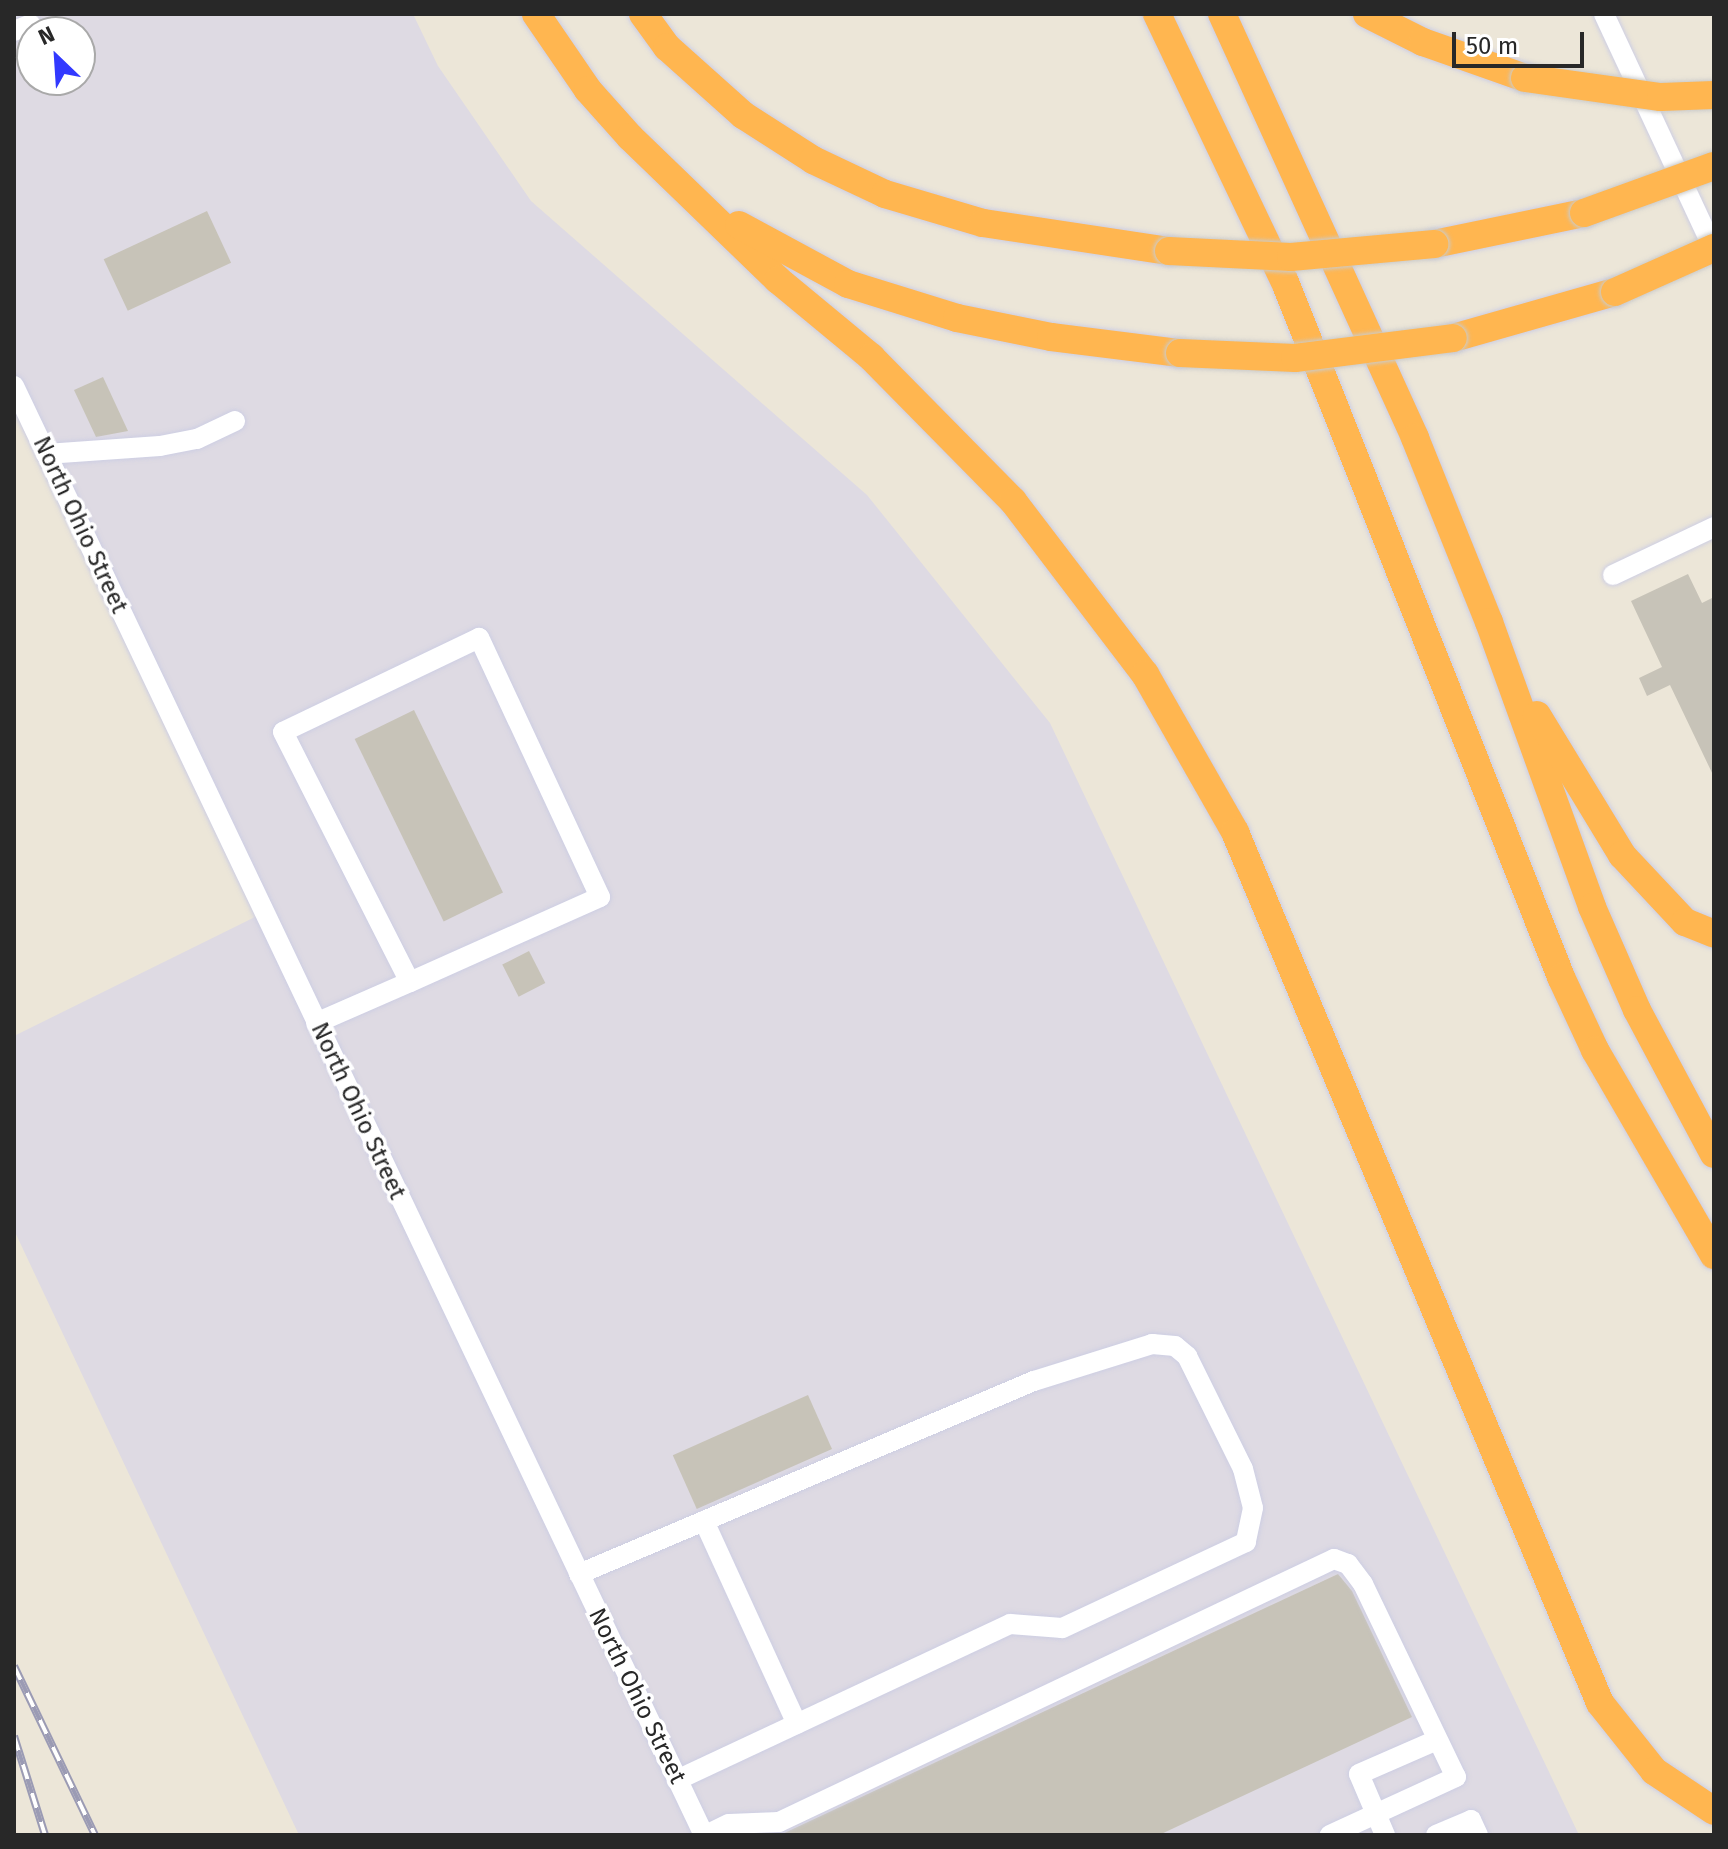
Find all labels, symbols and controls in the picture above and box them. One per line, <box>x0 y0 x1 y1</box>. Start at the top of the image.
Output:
north arrow <box>16 16 96 96</box>
scale bar <box>1456 16 1588 66</box>
text: N <box>34 20 59 51</box>
text: 50 m <box>1466 32 1518 60</box>
street label: North Ohio Street <box>26 432 134 618</box>
street label: North Ohio Street <box>304 1018 412 1204</box>
street label: North Ohio Street <box>582 1604 692 1788</box>

